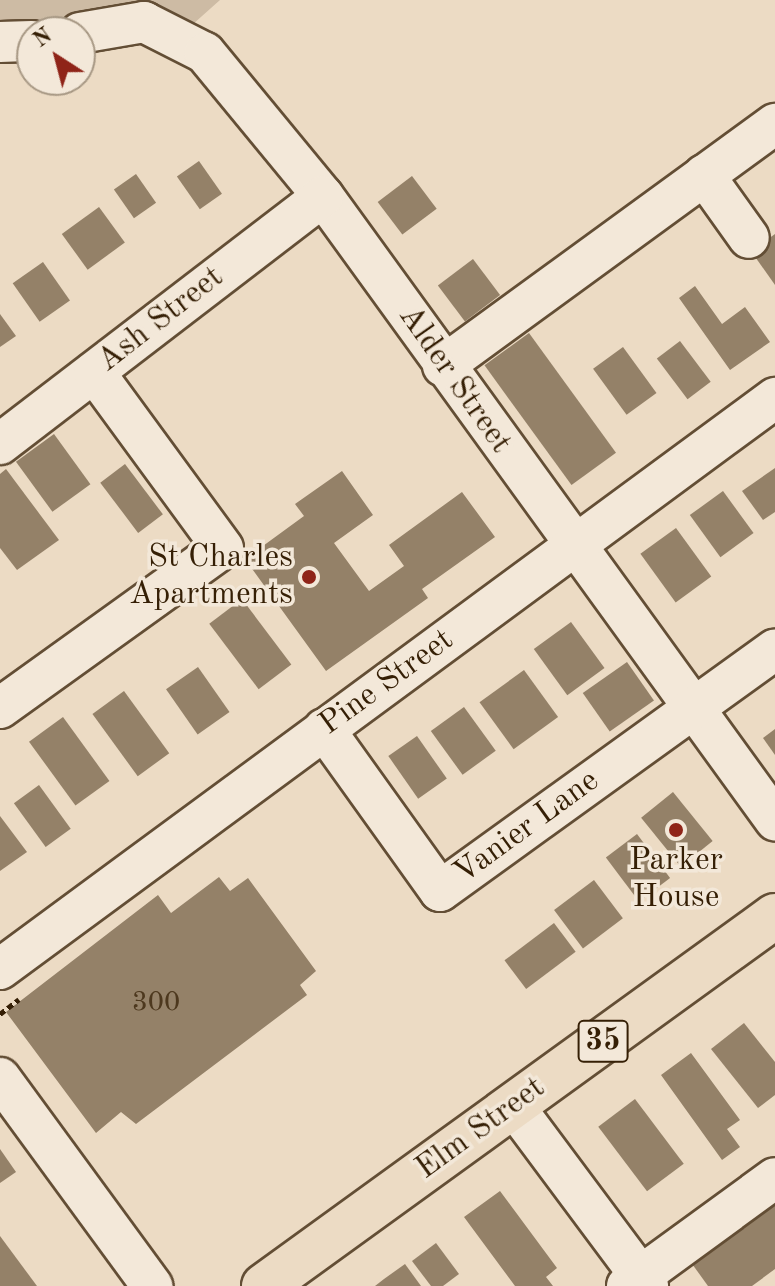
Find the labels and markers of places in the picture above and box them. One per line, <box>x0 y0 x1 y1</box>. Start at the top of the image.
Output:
place label: St Charles Apartments <box>129 540 293 615</box>
marker: St Charles Apartments <box>300 568 318 586</box>
marker: Parker House <box>667 821 685 839</box>
place label: Parker House <box>629 843 723 918</box>

